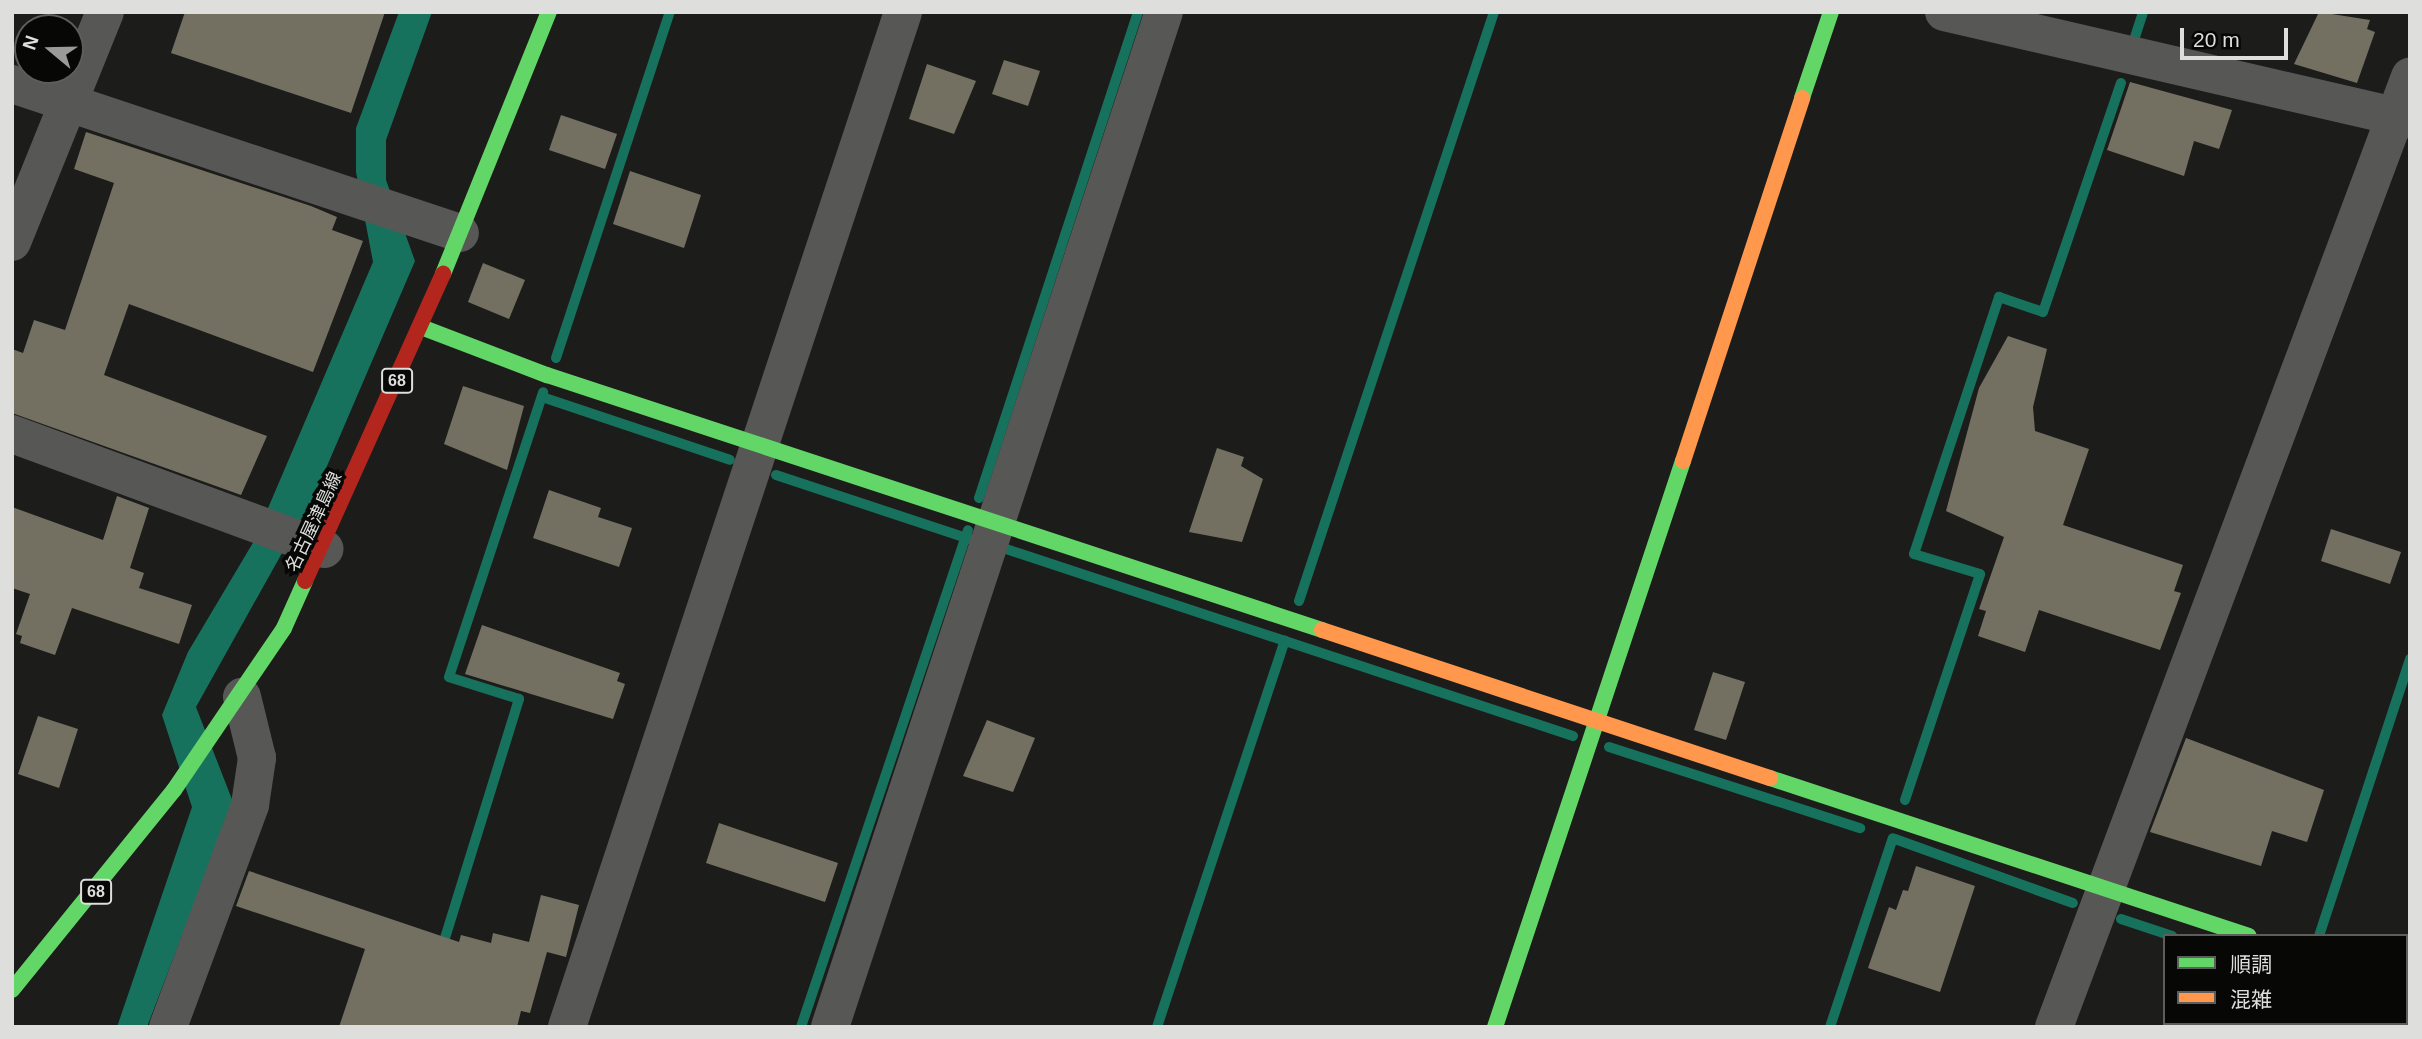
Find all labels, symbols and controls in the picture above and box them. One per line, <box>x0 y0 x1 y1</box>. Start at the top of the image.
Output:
north arrow <box>14 14 84 84</box>
scale bar <box>2184 14 2292 58</box>
text: 20 m <box>2193 28 2240 51</box>
text: N <box>18 33 43 53</box>
road number: 68 <box>380 368 414 394</box>
street label: 名古屋津島線 <box>281 468 347 576</box>
road number: 68 <box>78 880 114 904</box>
legend <box>2163 934 2408 1025</box>
text: 順調 <box>2230 953 2272 976</box>
text: 混雑 <box>2230 988 2272 1011</box>

